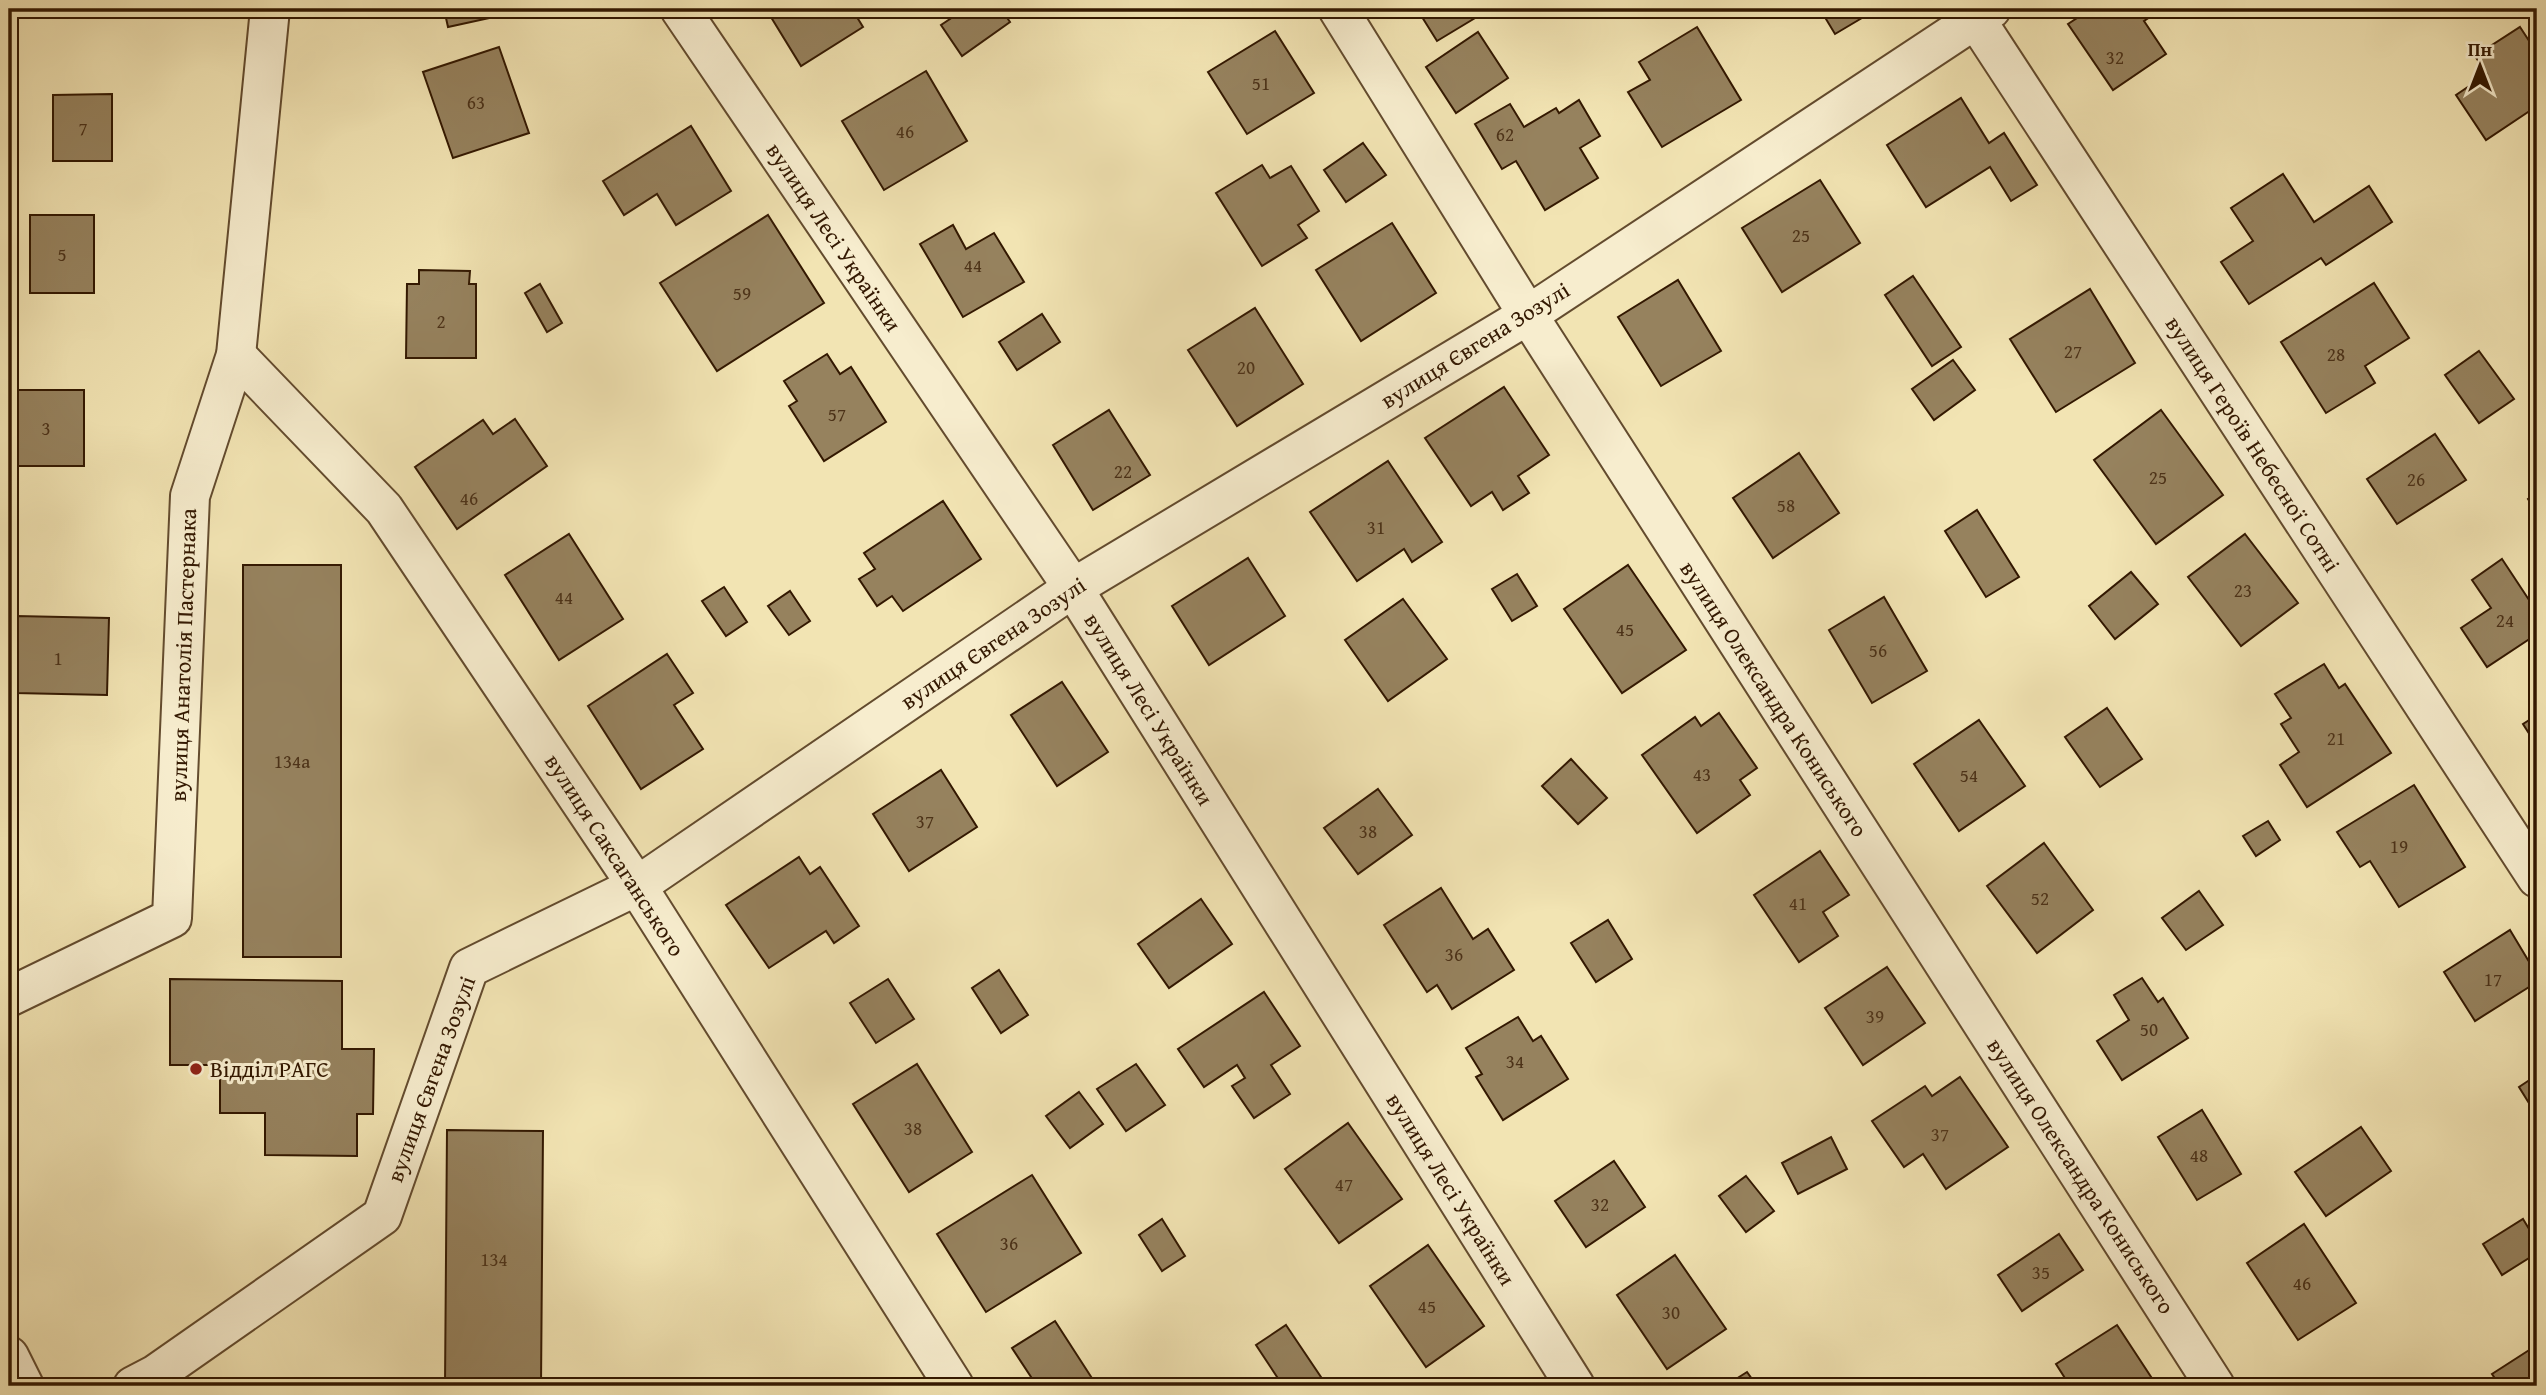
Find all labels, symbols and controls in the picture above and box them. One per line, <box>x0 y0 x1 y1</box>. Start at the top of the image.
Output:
north arrow <box>2444 32 2514 102</box>
text: Пн <box>2468 35 2493 63</box>
house number: 32 <box>2106 43 2124 71</box>
house number: 51 <box>1252 69 1270 97</box>
house number: 63 <box>467 88 485 116</box>
house number: 7 <box>78 114 88 142</box>
house number: 46 <box>896 117 914 145</box>
house number: 62 <box>1496 120 1514 148</box>
street label: вулиця Лесі Українки <box>759 136 910 338</box>
house number: 25 <box>1792 221 1810 249</box>
house number: 5 <box>57 240 67 268</box>
house number: 44 <box>964 251 982 279</box>
street label: вулиця Євгена Зозулі <box>1374 273 1576 416</box>
house number: 59 <box>733 279 751 307</box>
house number: 2 <box>436 307 446 335</box>
street label: вулиця Героїв Небесної Сотні <box>2158 309 2349 578</box>
house number: 27 <box>2064 337 2082 365</box>
house number: 28 <box>2327 340 2345 368</box>
house number: 20 <box>1237 353 1255 381</box>
house number: 57 <box>828 400 846 428</box>
house number: 3 <box>41 414 51 442</box>
house number: 22 <box>1114 457 1132 485</box>
house number: 25 <box>2149 463 2167 491</box>
house number: 26 <box>2407 465 2425 493</box>
house number: 46 <box>460 484 478 512</box>
house number: 58 <box>1777 491 1795 519</box>
street label: вулиця Анатолія Пастернака <box>161 508 204 802</box>
house number: 31 <box>1367 513 1385 541</box>
street label: вулиця Олександра Кониського <box>1673 554 1876 843</box>
street label: вулиця Євгена Зозулі <box>893 568 1092 717</box>
house number: 23 <box>2234 576 2252 604</box>
house number: 44 <box>555 583 573 611</box>
street label: вулиця Лесі Українки <box>1077 606 1222 812</box>
house number: 24 <box>2496 606 2514 634</box>
house number: 45 <box>1616 615 1634 643</box>
house number: 56 <box>1869 636 1887 664</box>
house number: 1 <box>53 644 63 672</box>
house number: 21 <box>2327 724 2345 752</box>
house number: 134а <box>274 747 310 775</box>
street label: вулиця Саксаганського <box>537 747 694 963</box>
house number: 43 <box>1693 760 1711 788</box>
house number: 54 <box>1960 761 1978 789</box>
house number: 37 <box>916 807 934 835</box>
house number: 38 <box>1359 817 1377 845</box>
house number: 19 <box>2390 832 2408 860</box>
house number: 52 <box>2031 884 2049 912</box>
house number: 41 <box>1789 889 1807 917</box>
house number: 36 <box>1445 940 1463 968</box>
house number: 17 <box>2484 965 2502 993</box>
street label: вулиця Євгена Зозулі <box>378 971 483 1187</box>
house number: 39 <box>1866 1002 1884 1030</box>
house number: 50 <box>2140 1015 2158 1043</box>
street label: вулиця Олександра Кониського <box>1980 1031 2183 1320</box>
house number: 34 <box>1506 1047 1524 1075</box>
place label: Відділ РАГС <box>210 1052 329 1085</box>
marker: Відділ РАГС <box>188 1061 204 1077</box>
street label: вулиця Лесі Українки <box>1379 1086 1524 1292</box>
house number: 38 <box>904 1114 922 1142</box>
house number: 37 <box>1931 1120 1949 1148</box>
house number: 48 <box>2190 1141 2208 1169</box>
house number: 47 <box>1335 1170 1353 1198</box>
house number: 32 <box>1591 1190 1609 1218</box>
house number: 36 <box>1000 1229 1018 1257</box>
house number: 134 <box>480 1245 508 1273</box>
house number: 35 <box>2032 1258 2050 1286</box>
house number: 46 <box>2293 1269 2311 1297</box>
house number: 45 <box>1418 1292 1436 1320</box>
house number: 30 <box>1662 1298 1680 1326</box>

